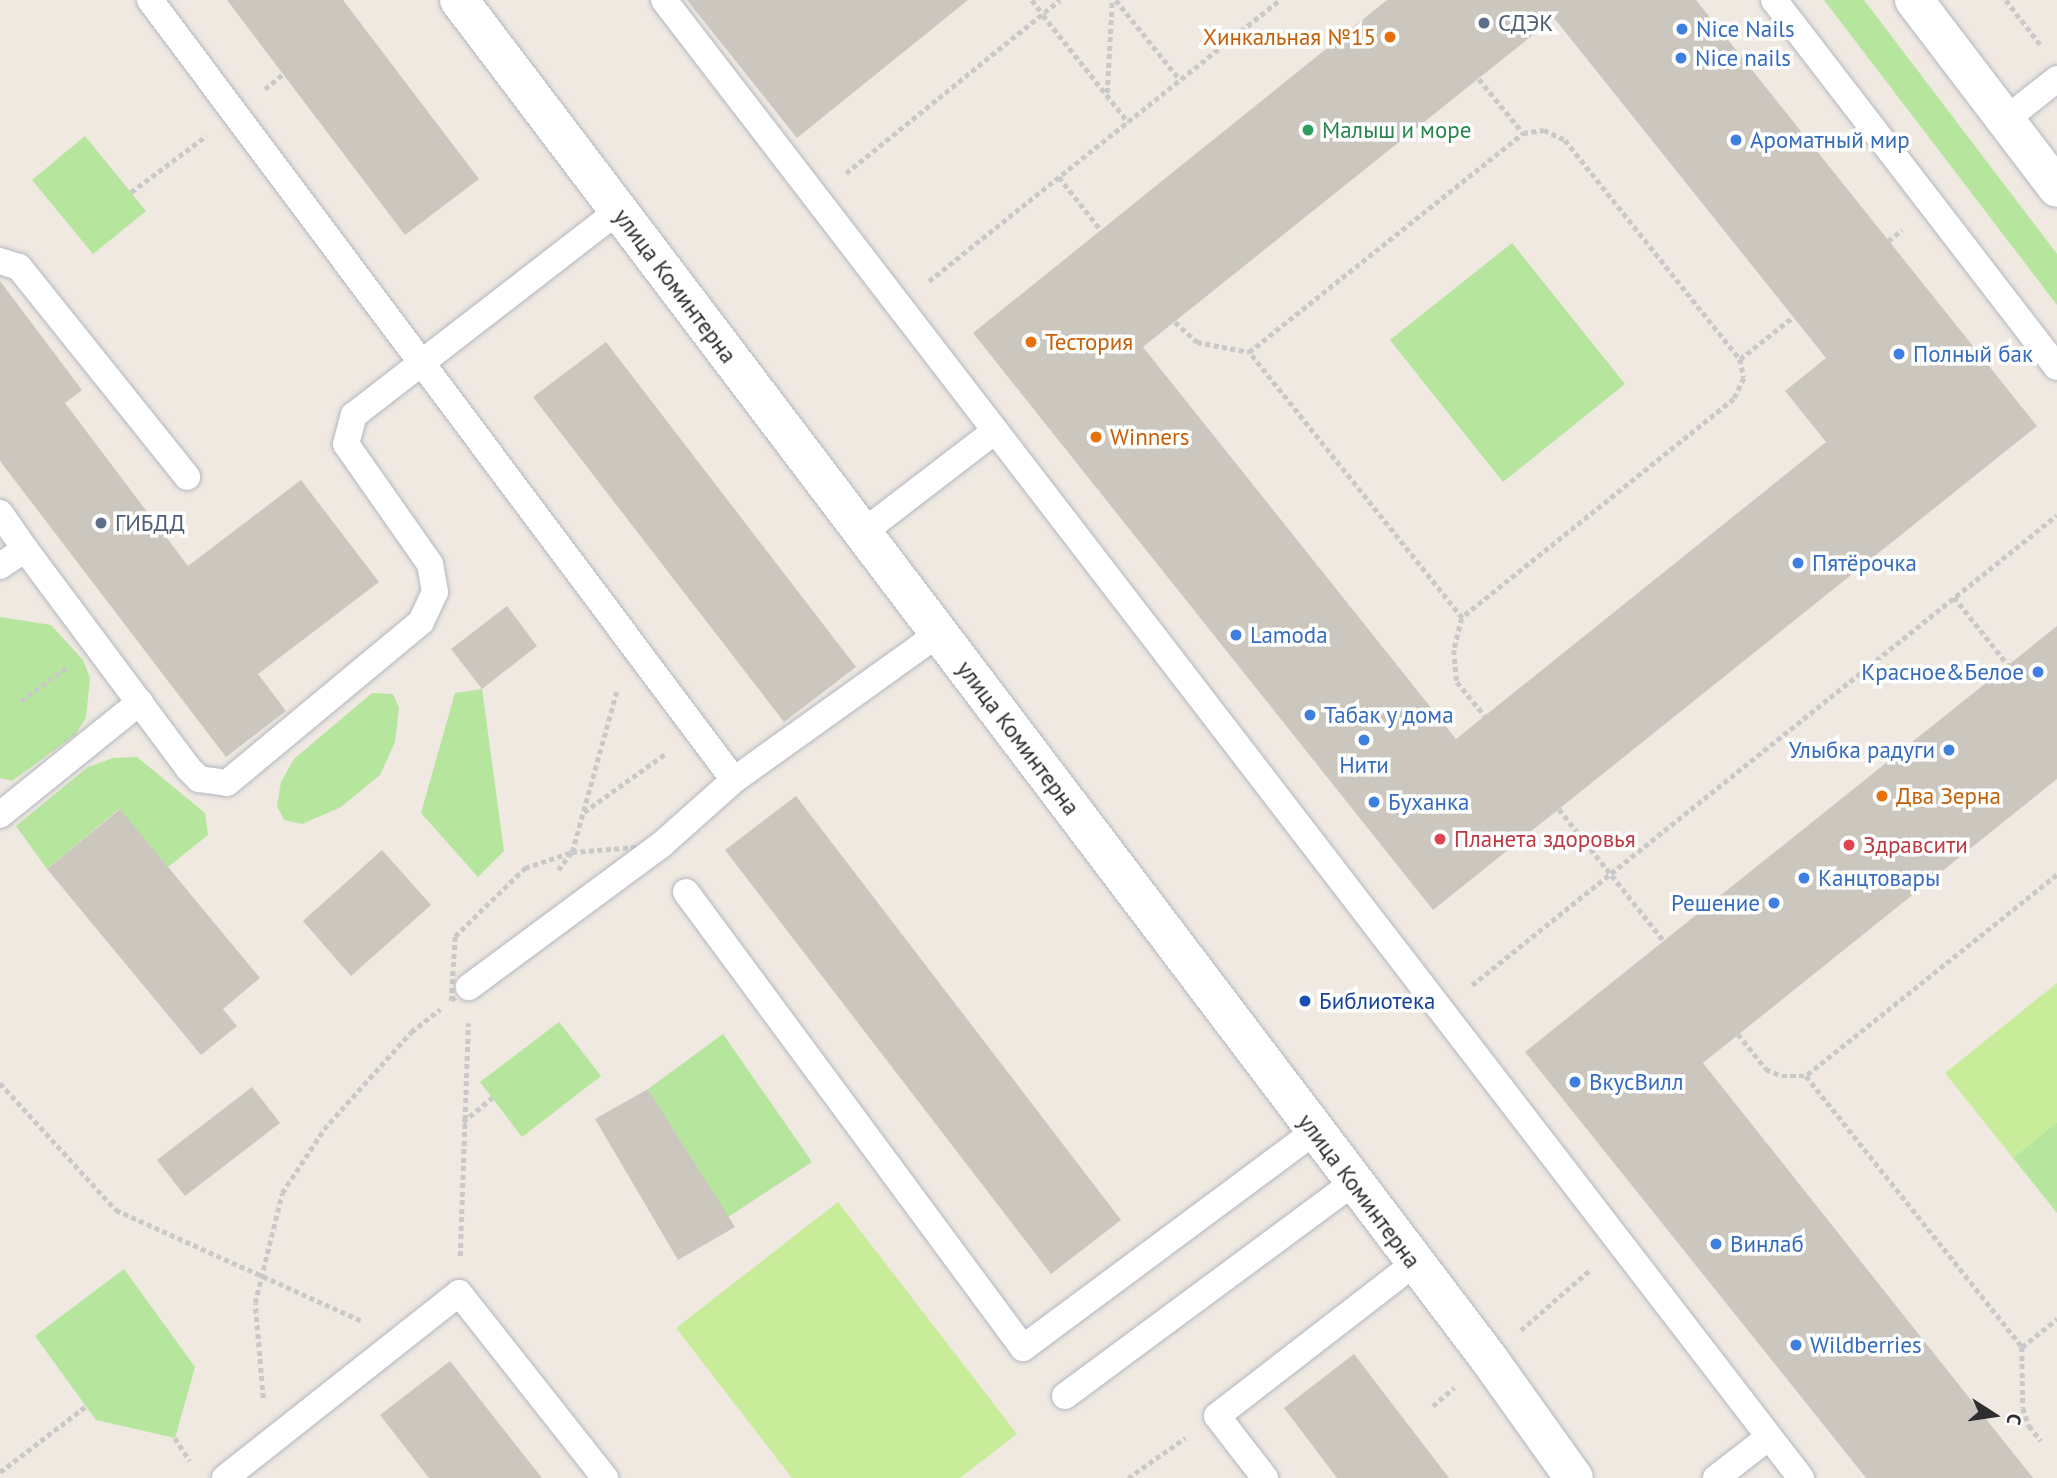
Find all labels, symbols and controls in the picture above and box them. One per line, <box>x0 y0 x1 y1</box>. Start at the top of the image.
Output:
place label: СДЭК <box>1498 9 1553 37</box>
marker: СДЭК <box>1476 15 1492 31</box>
place label: Nice Nails <box>1696 15 1795 43</box>
marker: Nice Nails <box>1674 21 1690 37</box>
place label: Хинкальная №15 <box>1203 23 1376 51</box>
marker: Хинкальная №15 <box>1382 29 1398 45</box>
place label: Nice nails <box>1695 44 1791 72</box>
marker: Nice nails <box>1673 50 1689 66</box>
place label: Малыш и море <box>1322 116 1471 144</box>
marker: Малыш и море <box>1300 122 1316 138</box>
place label: Ароматный мир <box>1750 126 1910 154</box>
marker: Ароматный мир <box>1728 132 1744 148</box>
street label: улица Коминтерна <box>608 203 742 369</box>
place label: Тестория <box>1045 328 1133 356</box>
marker: Тестория <box>1023 334 1039 350</box>
place label: Полный бак <box>1913 340 2033 368</box>
marker: Полный бак <box>1891 346 1907 362</box>
place label: Winners <box>1110 423 1190 451</box>
marker: Winners <box>1088 429 1104 445</box>
place label: ГИБДД <box>115 509 185 537</box>
marker: ГИБДД <box>93 515 109 531</box>
place label: Пятёрочка <box>1812 549 1917 577</box>
marker: Пятёрочка <box>1790 555 1806 571</box>
place label: Lamoda <box>1250 621 1328 649</box>
marker: Lamoda <box>1228 627 1244 643</box>
street label: улица Коминтерна <box>951 655 1085 821</box>
place label: Красное&Белое <box>1861 658 2024 686</box>
marker: Красное&Белое <box>2030 664 2046 680</box>
place label: Табак у дома <box>1324 701 1454 729</box>
marker: Табак у дома <box>1302 707 1318 723</box>
marker: Нити <box>1356 732 1372 748</box>
place label: Улыбка радуги <box>1789 736 1935 764</box>
marker: Улыбка радуги <box>1941 742 1957 758</box>
place label: Нити <box>1339 751 1389 779</box>
place label: Два Зерна <box>1896 782 2001 810</box>
place label: Буханка <box>1388 788 1469 816</box>
marker: Два Зерна <box>1874 788 1890 804</box>
marker: Буханка <box>1366 794 1382 810</box>
place label: Планета здоровья <box>1454 825 1636 853</box>
marker: Планета здоровья <box>1432 831 1448 847</box>
place label: Здравсити <box>1863 831 1968 859</box>
marker: Здравсити <box>1841 837 1857 853</box>
place label: Канцтовары <box>1818 864 1940 892</box>
marker: Канцтовары <box>1796 870 1812 886</box>
place label: Решение <box>1671 889 1760 917</box>
marker: Решение <box>1766 895 1782 911</box>
place label: Библиотека <box>1319 987 1435 1015</box>
marker: Библиотека <box>1297 993 1313 1009</box>
place label: ВкусВилл <box>1589 1068 1684 1096</box>
marker: ВкусВилл <box>1567 1074 1583 1090</box>
street label: улица Коминтерна <box>1292 1108 1426 1274</box>
place label: Винлаб <box>1730 1230 1804 1258</box>
marker: Винлаб <box>1708 1236 1724 1252</box>
place label: Wildberries <box>1810 1331 1922 1359</box>
marker: Wildberries <box>1788 1337 1804 1353</box>
north arrow <box>1959 1380 2029 1450</box>
text: С <box>2002 1412 2027 1427</box>

